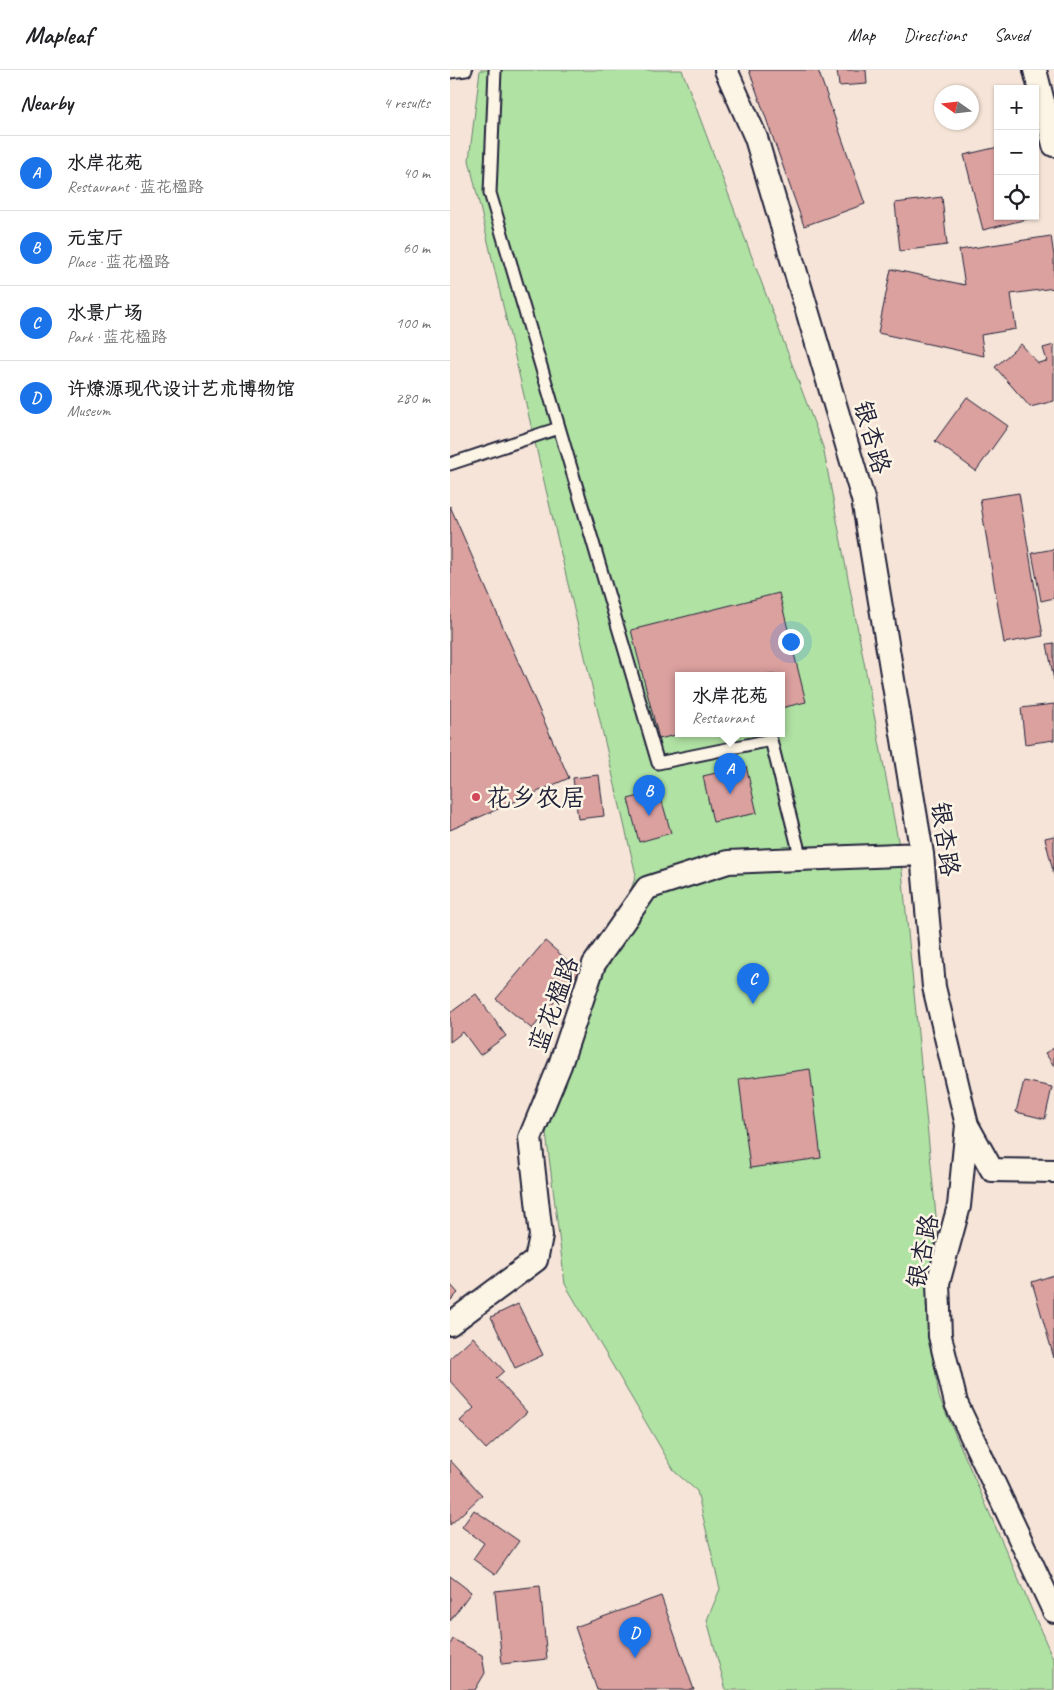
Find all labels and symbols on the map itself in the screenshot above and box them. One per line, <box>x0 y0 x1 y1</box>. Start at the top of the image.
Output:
north arrow <box>934 85 979 130</box>
street label: 银杏路 <box>846 397 898 478</box>
your location <box>778 629 804 655</box>
pin: A <box>714 753 746 794</box>
pin: B <box>633 775 665 816</box>
place label: 花乡农居 <box>486 782 586 814</box>
marker: 花乡农居 <box>470 791 482 803</box>
street label: 银杏路 <box>924 800 966 879</box>
street label: 蓝花楹路 <box>522 952 586 1057</box>
pin: C <box>737 963 769 1004</box>
street label: 银杏路 <box>900 1211 946 1291</box>
pin: D <box>619 1617 651 1658</box>

